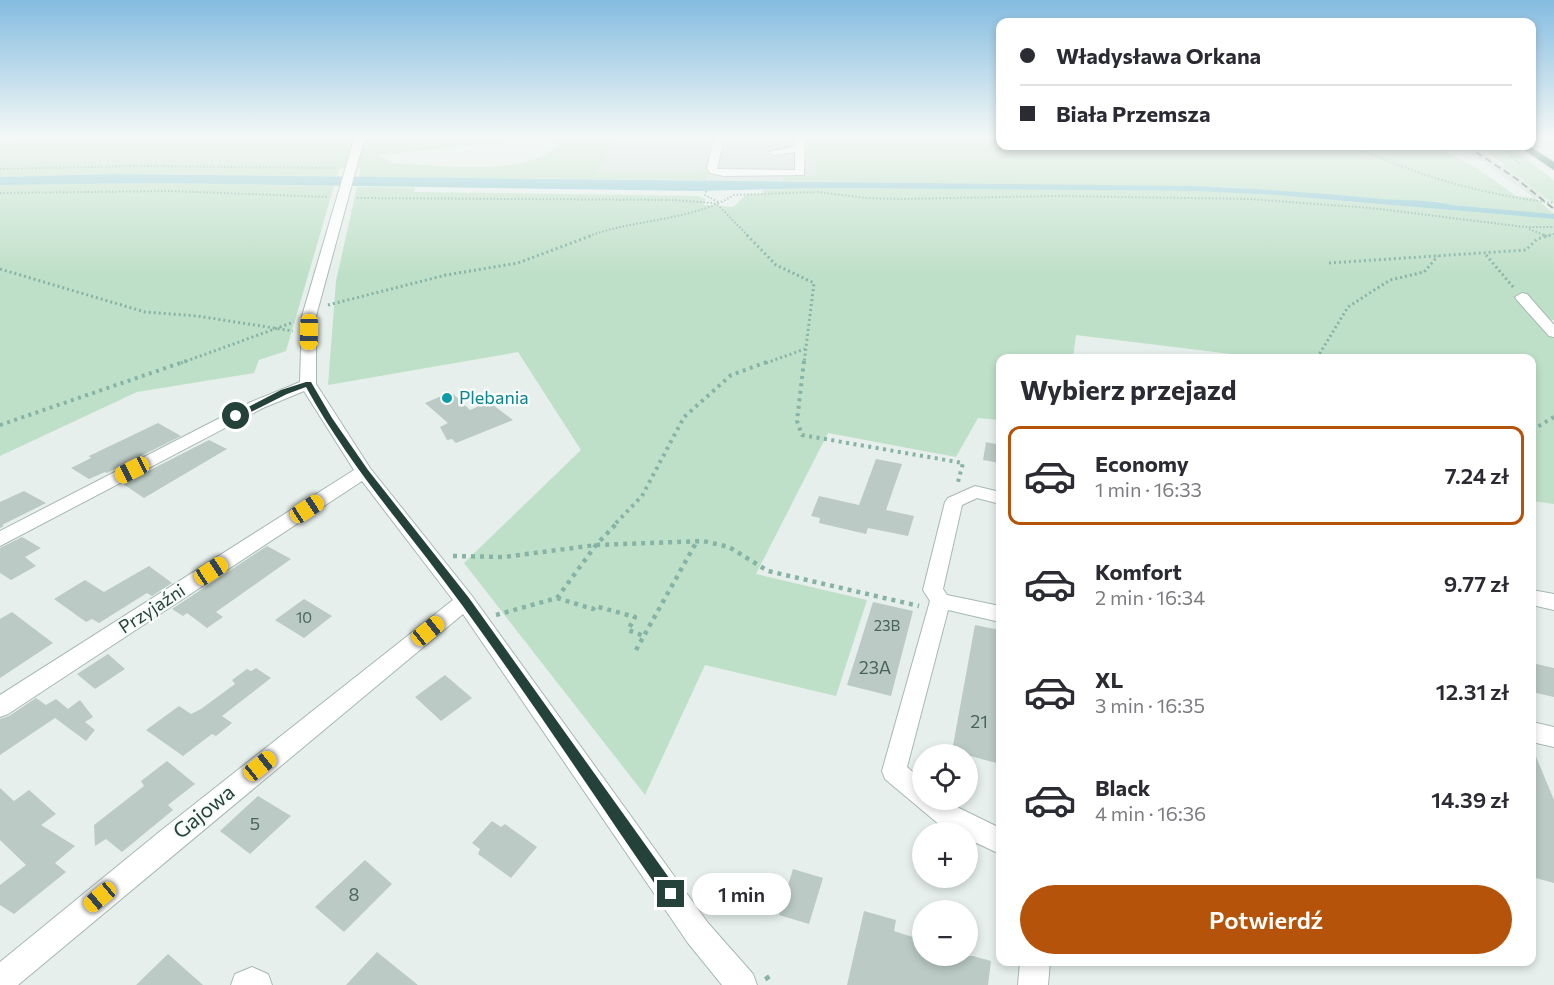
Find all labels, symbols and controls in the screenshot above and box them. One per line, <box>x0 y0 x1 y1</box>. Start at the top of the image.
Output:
text: Władysława Orkana <box>1056 42 1261 69</box>
text: Biała Przemsza <box>1056 100 1210 127</box>
car <box>300 314 318 350</box>
text: Wybierz przejazd <box>1020 373 1237 406</box>
place label: Plebania <box>459 386 529 408</box>
marker: Plebania <box>440 391 454 405</box>
route start <box>222 402 249 429</box>
icon: car <box>1023 449 1077 503</box>
text: Economy <box>1095 450 1189 477</box>
car <box>112 454 152 486</box>
text: 7.24 zł <box>1445 462 1509 489</box>
text: 1 min · 16:33 <box>1095 477 1202 501</box>
car <box>287 492 327 526</box>
car <box>191 554 231 588</box>
icon: car <box>1023 557 1077 611</box>
text: Komfort <box>1095 558 1182 585</box>
text: 9.77 zł <box>1444 570 1509 597</box>
street label: Przyjaźni <box>114 579 189 638</box>
text: 2 min · 16:34 <box>1095 585 1205 609</box>
house number: 10 <box>296 608 312 626</box>
car <box>408 613 448 649</box>
house number: 23B <box>874 616 901 634</box>
house number: 23A <box>859 656 891 678</box>
icon: car <box>1023 665 1077 719</box>
text: XL <box>1095 666 1123 693</box>
text: 12.31 zł <box>1436 678 1509 705</box>
text: 3 min · 16:35 <box>1095 693 1205 717</box>
house number: 21 <box>970 710 988 732</box>
map controls <box>912 744 978 966</box>
button: locate <box>912 744 978 810</box>
car <box>240 748 280 784</box>
icon: car <box>1023 773 1077 827</box>
text: Black <box>1095 774 1150 801</box>
street label: Gajowa <box>167 779 239 843</box>
text: 14.39 zł <box>1431 786 1509 813</box>
text: 4 min · 16:36 <box>1095 801 1206 825</box>
house number: 5 <box>250 812 260 834</box>
button: + <box>912 822 978 888</box>
callout: 1 min <box>692 873 791 915</box>
car <box>80 879 120 915</box>
route end <box>657 880 684 907</box>
text: 1 min <box>718 882 765 906</box>
house number: 8 <box>349 883 360 905</box>
button: Potwierdź <box>1020 885 1512 954</box>
button: − <box>912 900 978 966</box>

